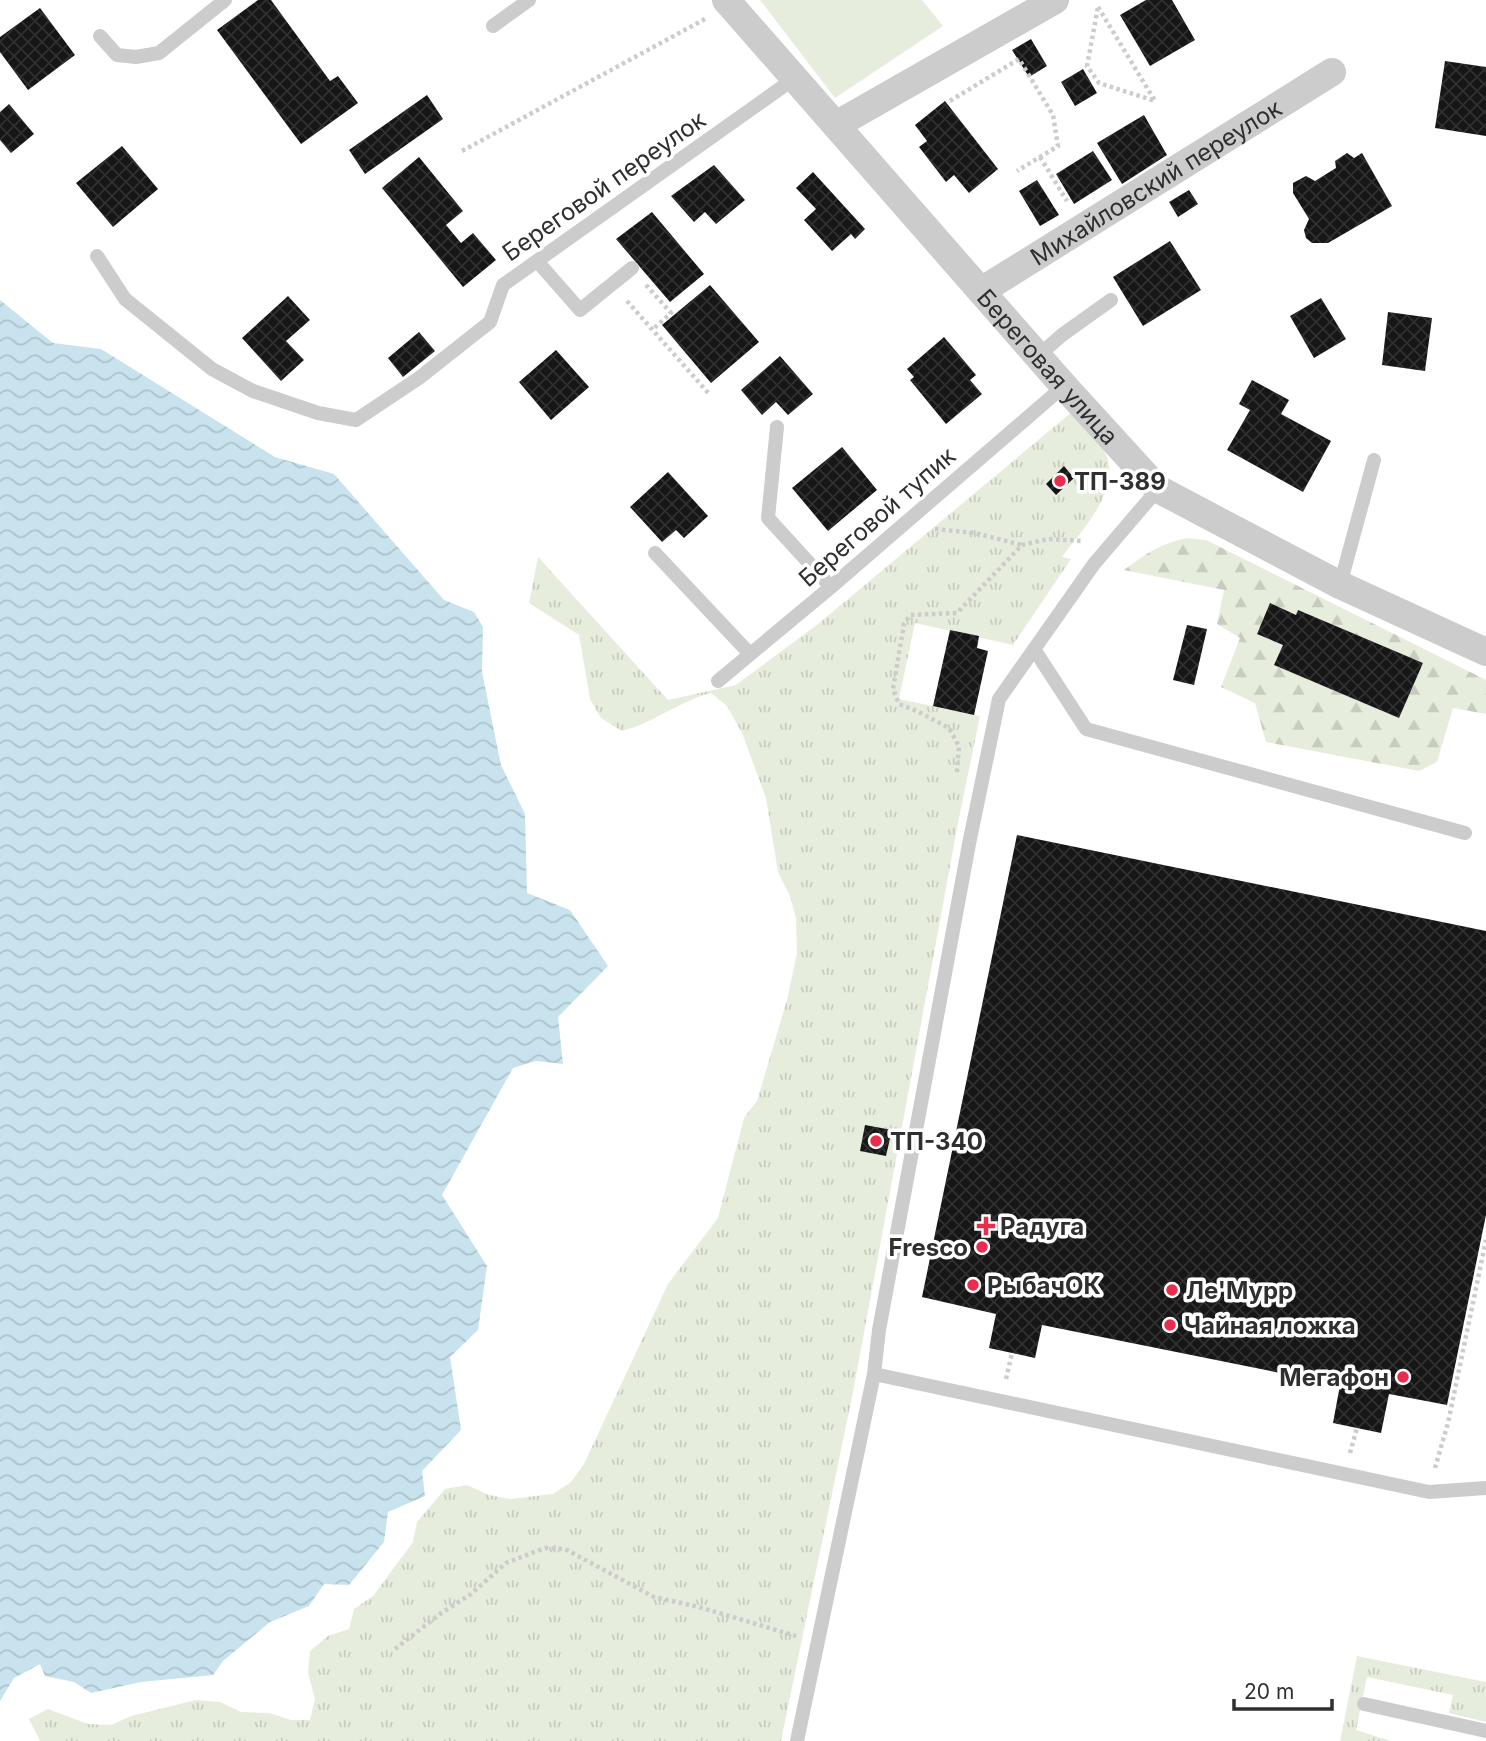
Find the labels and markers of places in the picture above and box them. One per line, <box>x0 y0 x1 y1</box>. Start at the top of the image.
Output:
place label: ТП-389 <box>1074 467 1166 496</box>
marker: ТП-389 <box>1052 473 1068 489</box>
place label: ТП-340 <box>890 1127 983 1156</box>
marker: ТП-340 <box>868 1133 884 1149</box>
place label: Радуга <box>1000 1212 1084 1241</box>
marker: Радуга <box>978 1218 994 1234</box>
place label: Fresco <box>889 1233 968 1262</box>
marker: Fresco <box>974 1239 990 1255</box>
place label: РыбачОК <box>987 1271 1101 1300</box>
place label: Ле'Мурр <box>1186 1276 1293 1305</box>
marker: РыбачОК <box>965 1277 981 1293</box>
marker: Ле'Мурр <box>1164 1282 1180 1298</box>
place label: Чайная ложка <box>1184 1311 1356 1340</box>
marker: Чайная ложка <box>1162 1317 1178 1333</box>
place label: Мегафон <box>1279 1363 1389 1392</box>
marker: Мегафон <box>1395 1369 1411 1385</box>

